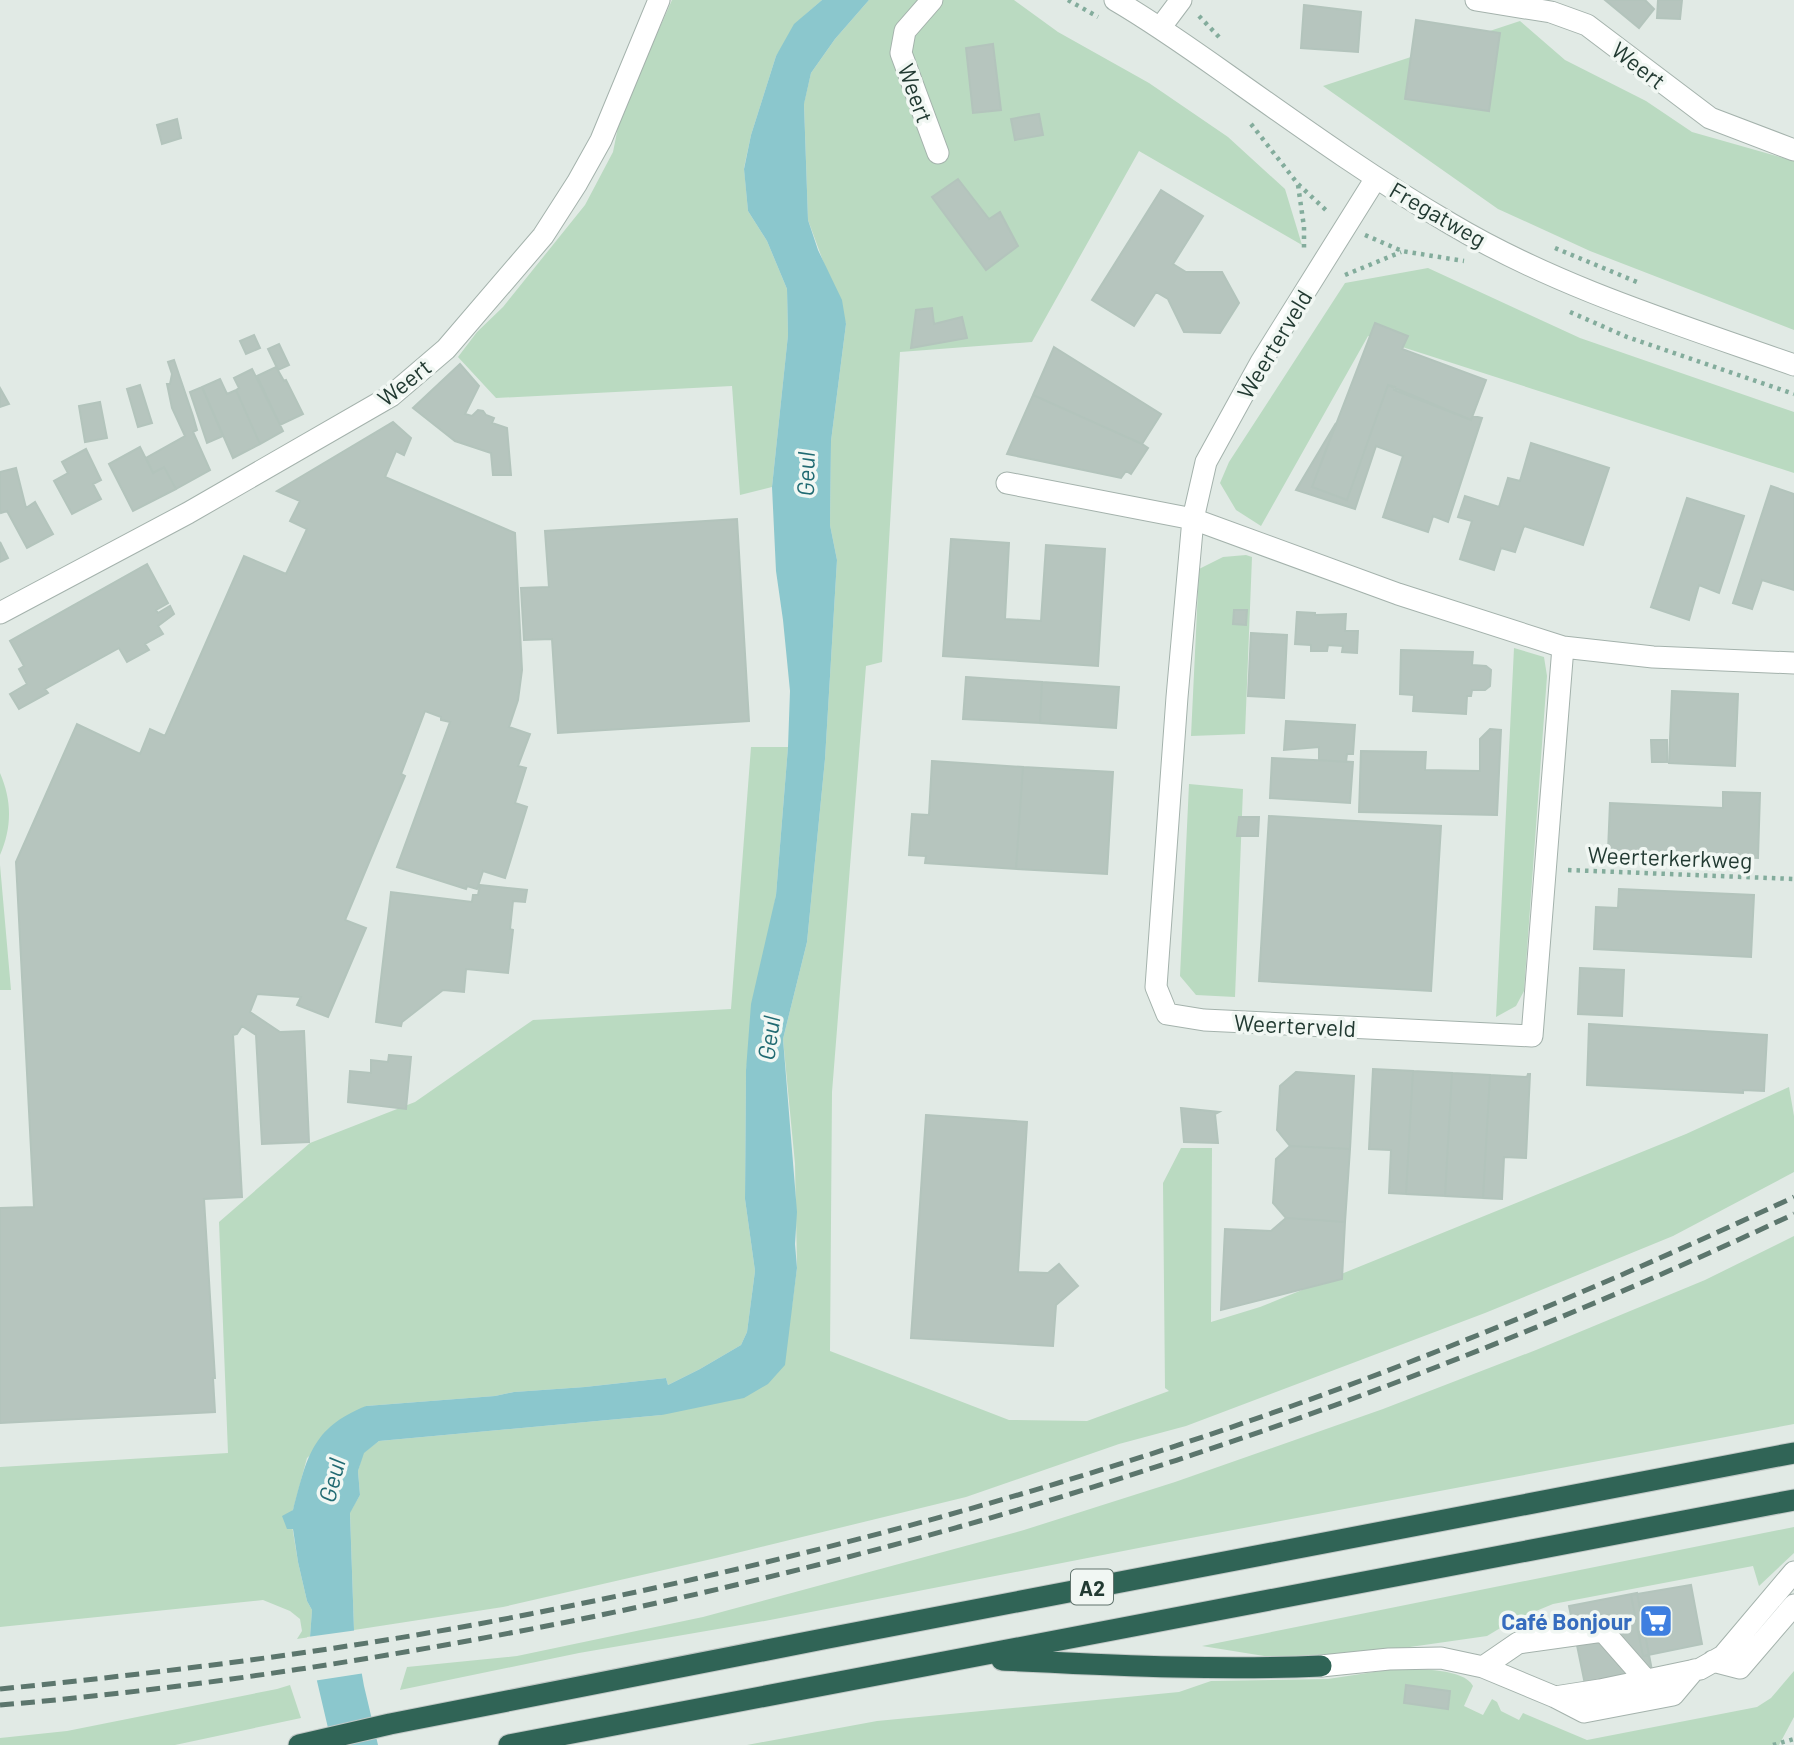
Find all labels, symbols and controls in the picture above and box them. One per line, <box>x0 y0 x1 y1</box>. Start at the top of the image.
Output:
street label: Weert <box>1606 35 1672 95</box>
street label: Weert <box>892 60 940 126</box>
street label: Fregatweg <box>1385 175 1491 253</box>
street label: Weerterveld <box>1231 284 1317 404</box>
street label: Weert <box>371 352 437 412</box>
water label: Geul <box>790 451 820 496</box>
street label: Weerterkerkweg <box>1587 840 1753 874</box>
street label: Weerterveld <box>1233 1008 1357 1042</box>
water label: Geul <box>751 1013 786 1062</box>
water label: Geul <box>311 1454 351 1505</box>
road number: A2 <box>1071 1570 1113 1604</box>
supermarket icon: Café Bonjour <box>1637 1602 1675 1640</box>
place label: Café Bonjour <box>1501 1607 1632 1635</box>

